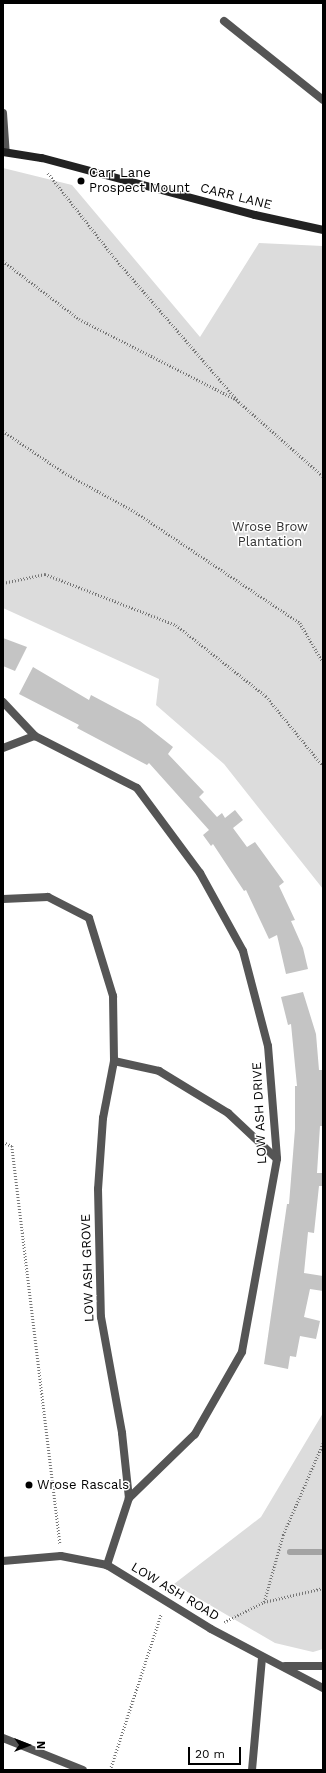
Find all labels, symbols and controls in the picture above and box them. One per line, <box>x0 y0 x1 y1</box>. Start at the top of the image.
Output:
place label: Carr Lane Prospect Mount <box>89 166 190 197</box>
marker: Carr Lane Prospect Mount <box>76 176 86 186</box>
street label: CARR LANE <box>198 181 274 213</box>
park label: Wrose Brow Plantation <box>232 520 308 551</box>
street label: LOW ASH DRIVE <box>250 1061 270 1165</box>
street label: LOW ASH GROVE <box>78 1213 98 1323</box>
place label: Wrose Rascals <box>37 1477 129 1493</box>
marker: Wrose Rascals <box>24 1480 34 1490</box>
street label: LOW ASH ROAD <box>128 1559 222 1625</box>
north arrow <box>8 1725 48 1765</box>
scale bar <box>190 1739 243 1765</box>
text: N <box>34 1741 47 1749</box>
text: 20 m <box>195 1747 225 1761</box>

